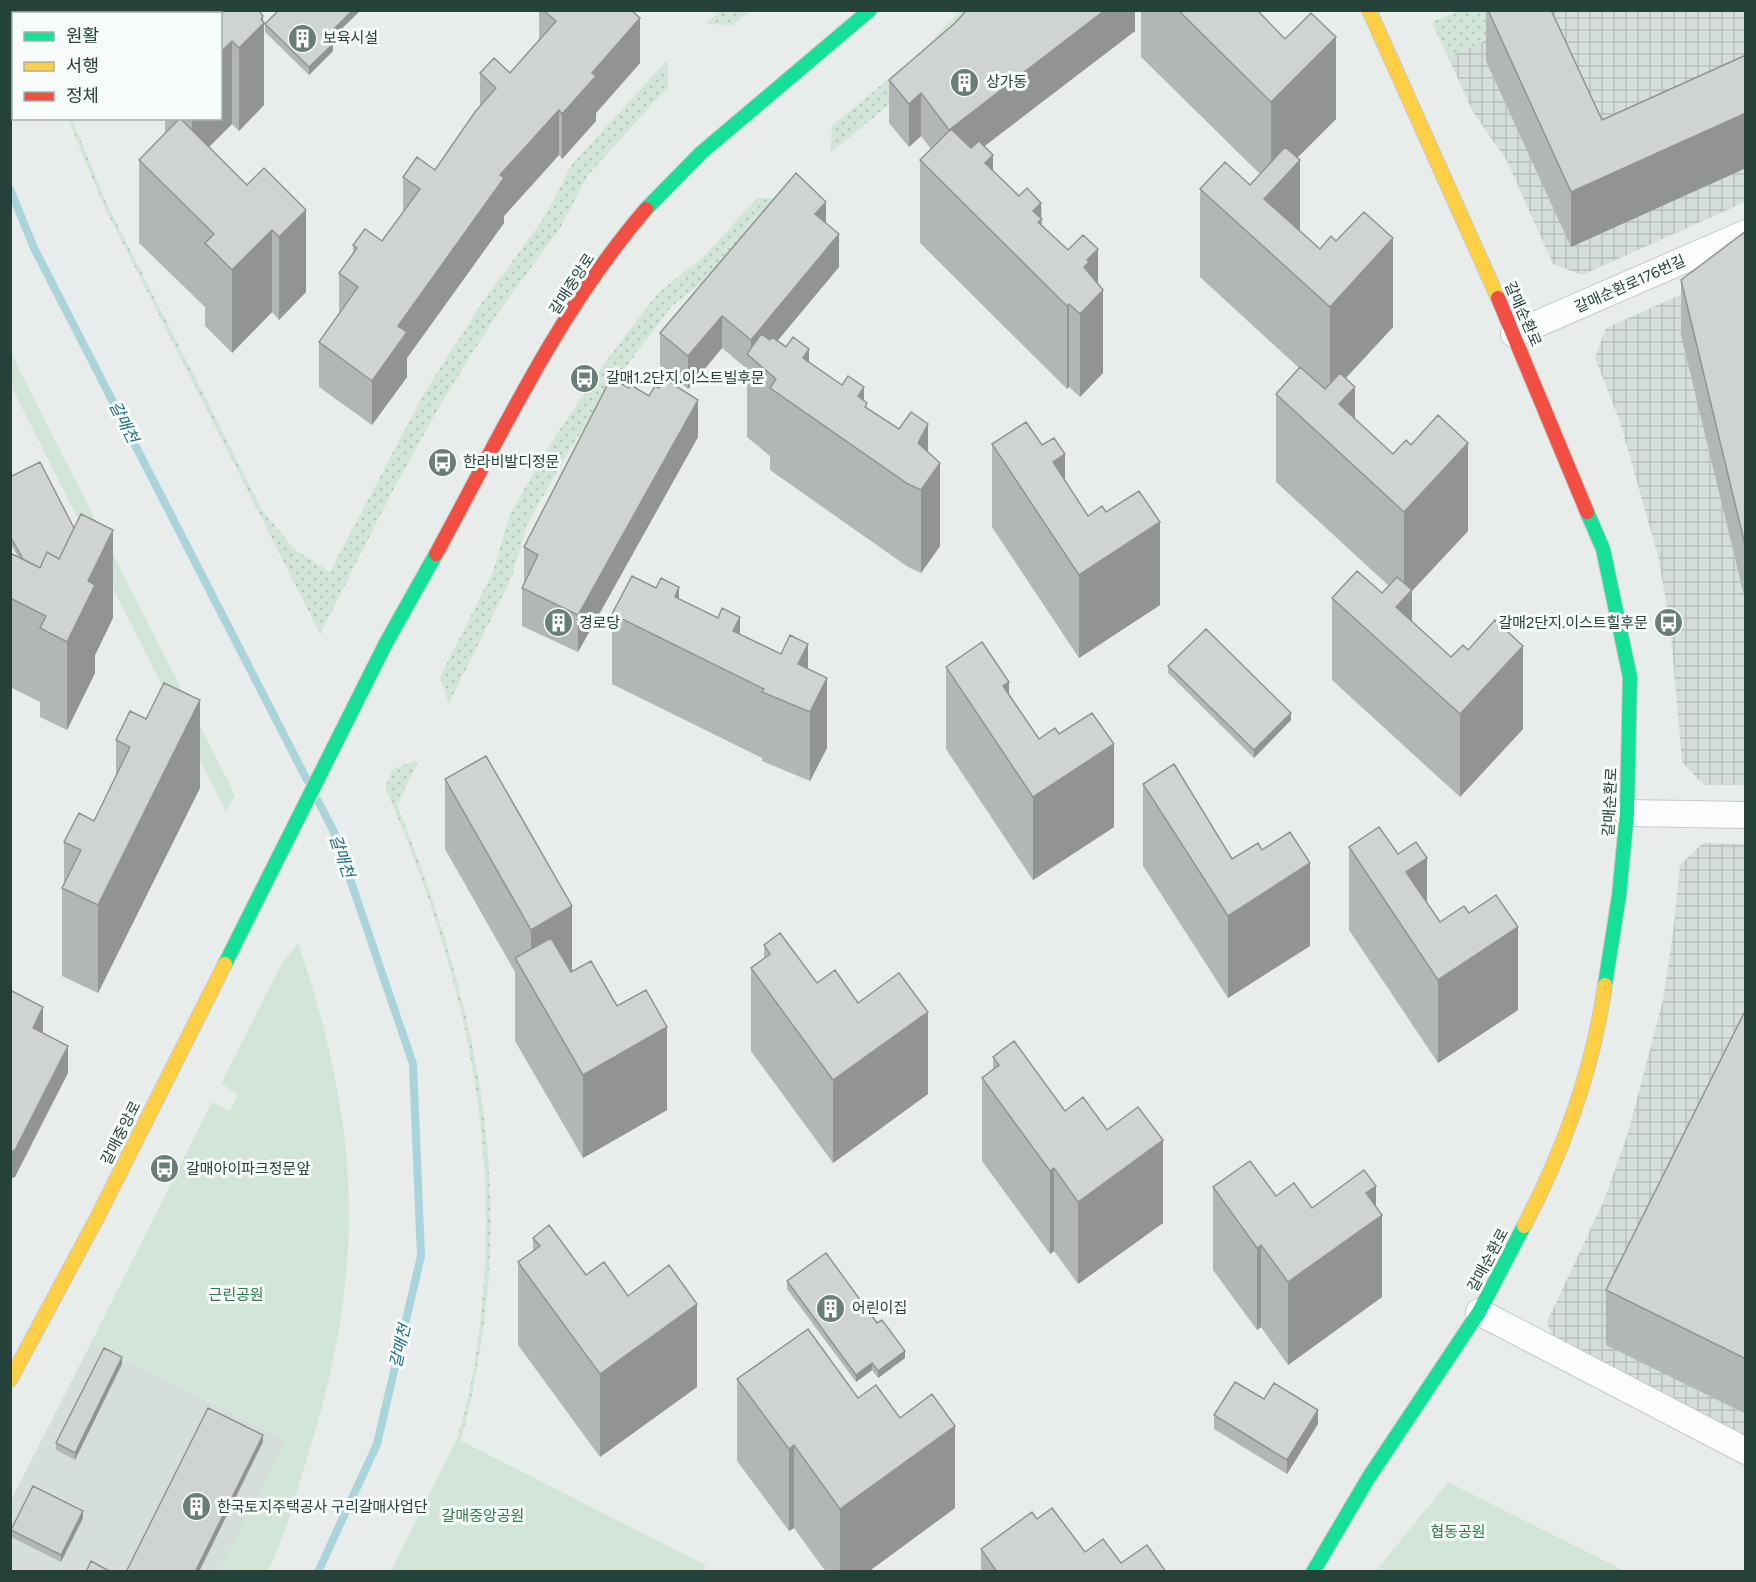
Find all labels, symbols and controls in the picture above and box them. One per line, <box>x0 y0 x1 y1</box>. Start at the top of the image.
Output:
legend <box>12 12 222 120</box>
building icon: 보육시설 <box>286 22 318 54</box>
text: 원활 <box>66 25 99 47</box>
place label: 보육시설 <box>323 29 378 47</box>
text: 서행 <box>66 55 99 77</box>
building icon: 상가동 <box>949 66 981 98</box>
place label: 상가동 <box>986 73 1027 91</box>
text: 정체 <box>66 85 99 107</box>
street label: 갈매중앙로 <box>546 250 598 318</box>
street label: 갈매순환로176번길 <box>1572 252 1688 316</box>
street label: 갈매순환로 <box>1501 279 1545 349</box>
bus stop icon: 갈매1.2단지.이스트빌후문 <box>569 362 601 394</box>
place label: 갈매1.2단지.이스트빌후문 <box>606 369 765 387</box>
water label: 갈매천 <box>106 398 144 448</box>
bus stop icon: 한라비발디정문 <box>426 446 458 478</box>
place label: 한라비발디정문 <box>463 453 560 471</box>
building icon: 경로당 <box>542 607 574 639</box>
bus stop icon: 갈매2단지.이스트힐후문 <box>1653 607 1685 639</box>
place label: 경로당 <box>579 614 621 632</box>
place label: 갈매2단지.이스트힐후문 <box>1498 614 1648 632</box>
street label: 갈매순환로 <box>1599 767 1621 837</box>
water label: 갈매천 <box>326 832 359 882</box>
street label: 갈매중앙로 <box>97 1098 145 1168</box>
bus stop icon: 갈매아이파크정문앞 <box>149 1153 181 1185</box>
place label: 갈매아이파크정문앞 <box>186 1160 310 1178</box>
street label: 갈매순환로 <box>1464 1225 1512 1295</box>
park label: 근린공원 <box>208 1286 264 1304</box>
building icon: 어린이집 <box>815 1292 847 1324</box>
place label: 어린이집 <box>852 1299 907 1317</box>
water label: 갈매천 <box>386 1320 415 1370</box>
building icon: 한국토지주택공사 구리갈매사업단 <box>180 1491 212 1523</box>
place label: 한국토지주택공사 구리갈매사업단 <box>217 1498 428 1516</box>
park label: 갈매중앙공원 <box>442 1507 524 1525</box>
park label: 협동공원 <box>1430 1523 1486 1541</box>

